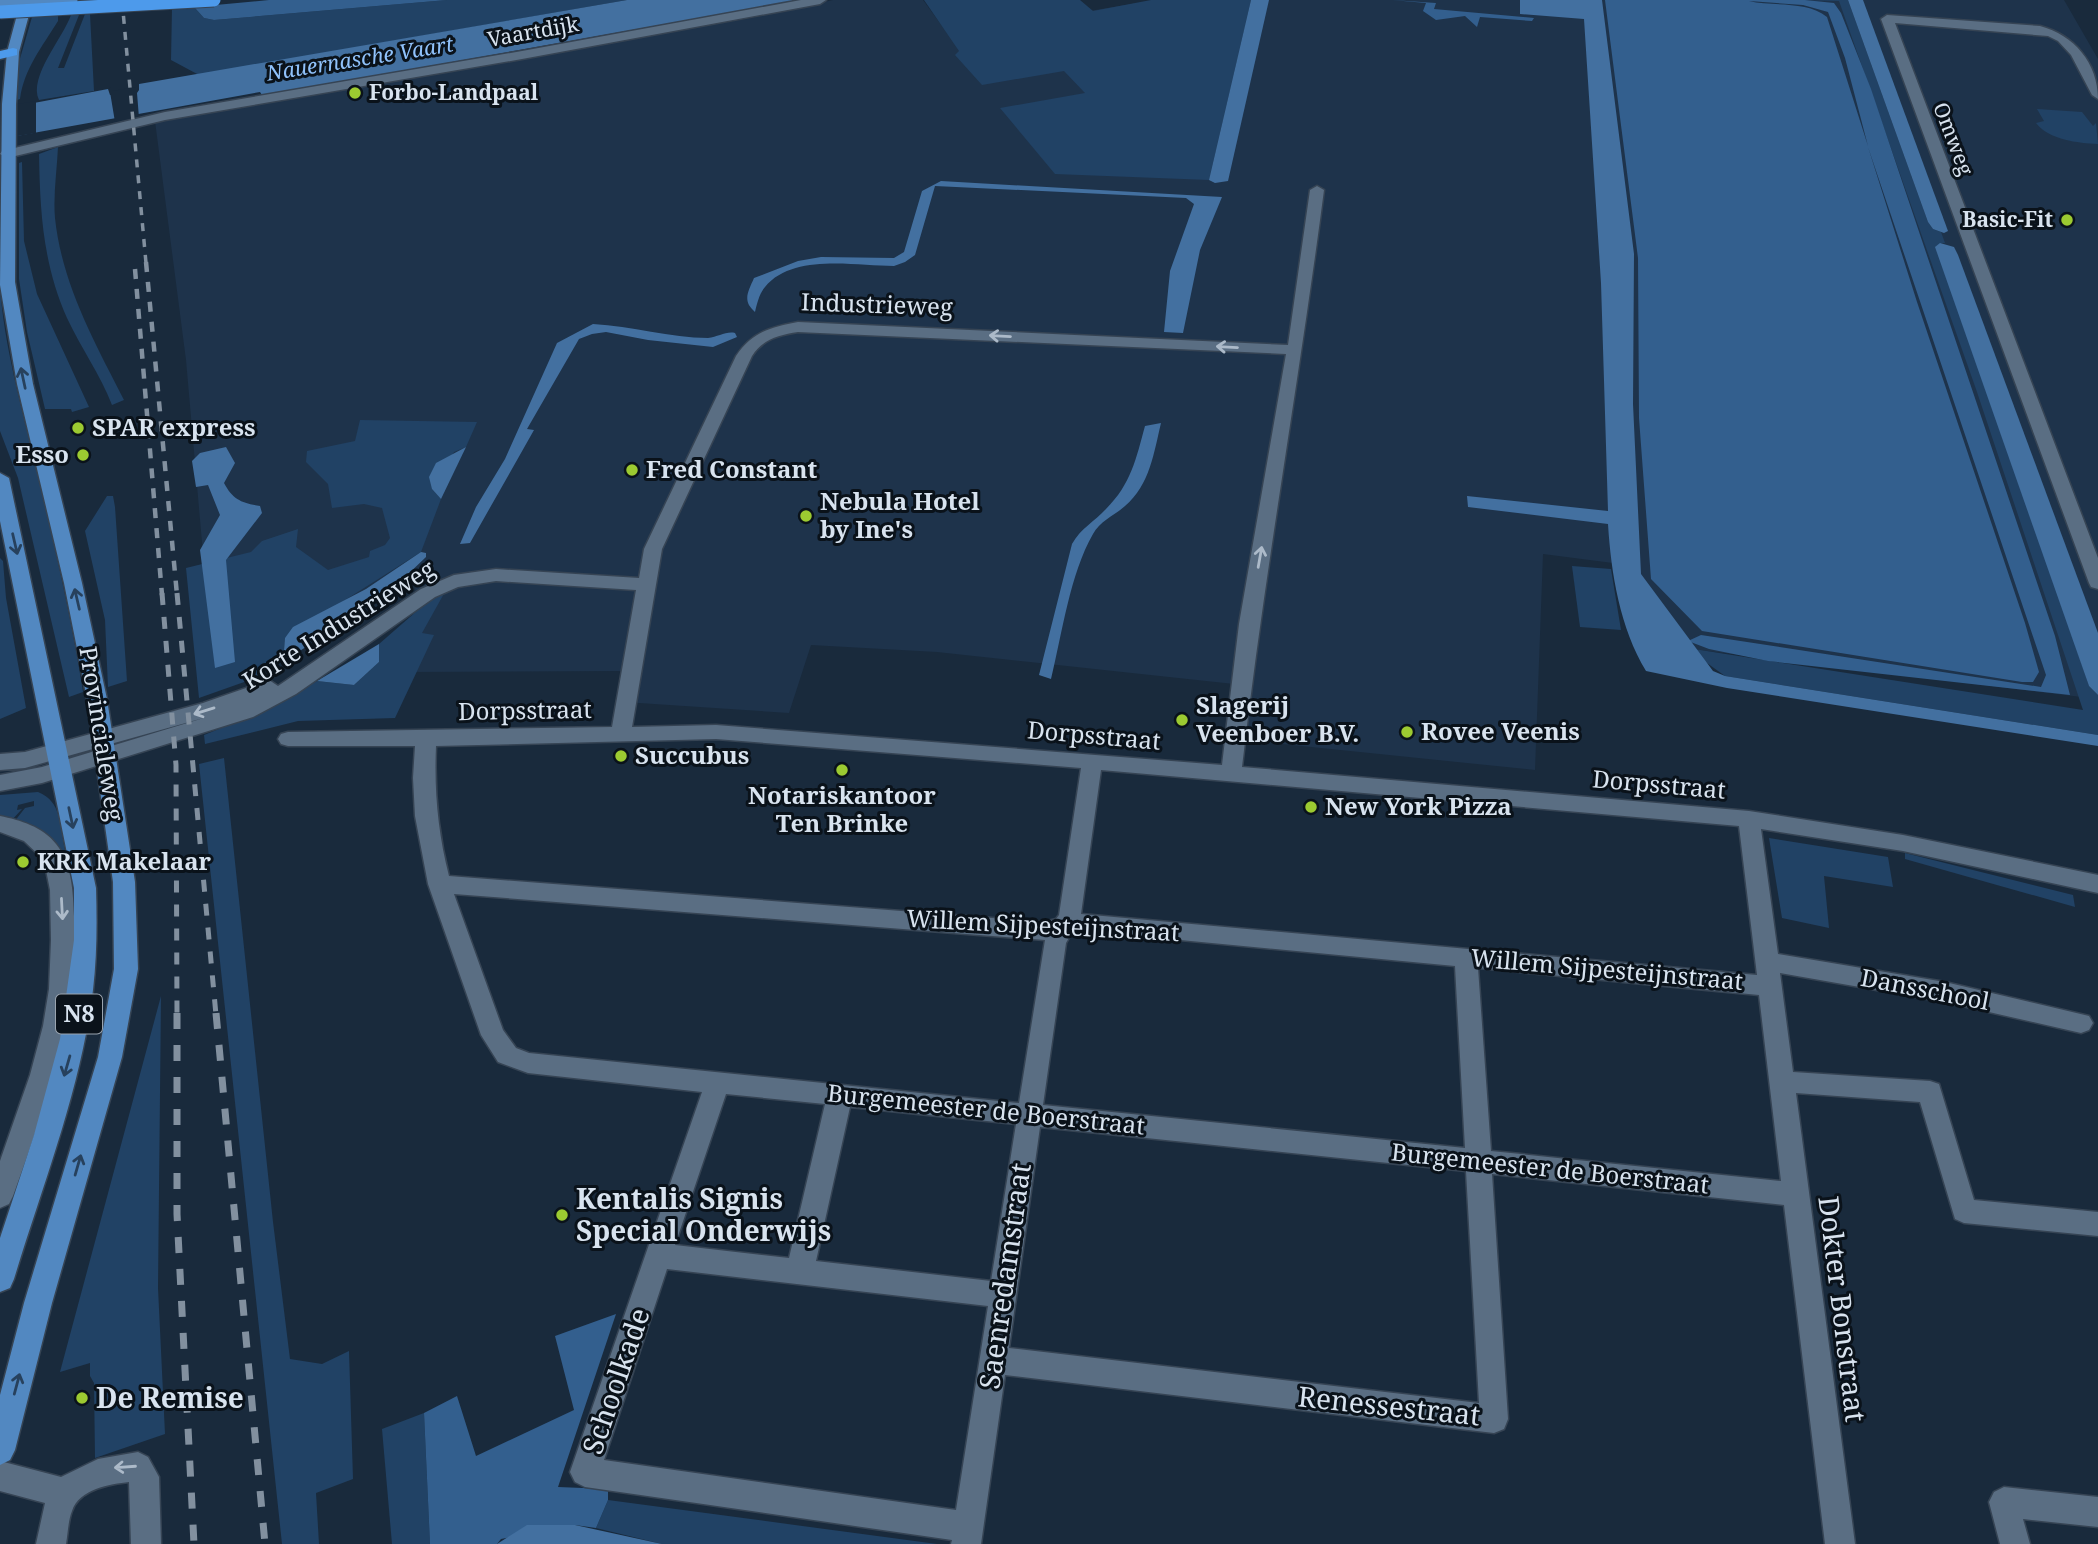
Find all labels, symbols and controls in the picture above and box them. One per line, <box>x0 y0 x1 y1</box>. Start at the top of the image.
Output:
street label: Vaartdijk <box>485 9 581 53</box>
water label: Nauernasche Vaart <box>263 29 456 87</box>
place label: Forbo-Landpaal <box>369 78 539 106</box>
marker: Forbo-Landpaal <box>347 85 363 101</box>
street label: Omweg <box>1927 98 1981 180</box>
place label: Basic-Fit <box>1962 205 2053 233</box>
marker: Basic-Fit <box>2059 212 2075 228</box>
street label: Industrieweg <box>801 284 954 323</box>
one-way arrow <box>989 330 1012 343</box>
one-way arrow <box>1216 340 1239 353</box>
one-way arrow <box>16 367 30 390</box>
place label: SPAR express <box>92 410 256 443</box>
marker: SPAR express <box>70 420 86 436</box>
place label: Esso <box>16 437 69 470</box>
marker: Esso <box>75 447 91 463</box>
place label: Fred Constant <box>646 452 817 485</box>
marker: Fred Constant <box>624 462 640 478</box>
place label: Nebula Hotel by Ine's <box>820 484 980 545</box>
marker: Nebula Hotel by Ine's <box>798 508 814 524</box>
one-way arrow <box>9 532 23 555</box>
one-way arrow <box>1254 546 1267 569</box>
street label: Korte Industrieweg <box>236 551 441 696</box>
one-way arrow <box>69 588 83 611</box>
street label: Provincialeweg <box>72 644 133 824</box>
place label: Slagerij Veenboer B.V. <box>1196 688 1359 749</box>
street label: Dorpsstraat <box>458 692 592 727</box>
one-way arrow <box>193 705 215 718</box>
street label: Dorpsstraat <box>1026 712 1162 757</box>
marker: Slagerij Veenboer B.V. <box>1174 712 1190 728</box>
place label: Rovee Veenis <box>1421 714 1580 747</box>
marker: Rovee Veenis <box>1399 724 1415 740</box>
place label: Succubus <box>635 738 749 771</box>
marker: Succubus <box>613 748 629 764</box>
street label: Dorpsstraat <box>1591 761 1727 806</box>
marker: Notariskantoor Ten Brinke <box>834 762 850 778</box>
place label: Notariskantoor Ten Brinke <box>748 778 936 839</box>
place label: New York Pizza <box>1325 789 1512 822</box>
marker: New York Pizza <box>1303 799 1319 815</box>
one-way arrow <box>65 806 79 829</box>
place label: KRK Makelaar <box>37 844 212 877</box>
marker: KRK Makelaar <box>15 854 31 870</box>
one-way arrow <box>55 897 68 920</box>
street label: Willem Sijpesteijnstraat <box>906 901 1180 948</box>
street label: Willem Sijpesteijnstraat <box>1470 940 1745 997</box>
street label: Dansschool <box>1858 960 1993 1017</box>
road number: N8 <box>56 995 102 1034</box>
one-way arrow <box>60 1055 73 1077</box>
street label: Burgemeester de Boerstraat <box>826 1075 1147 1142</box>
street label: Burgemeester de Boerstraat <box>1390 1134 1711 1201</box>
one-way arrow <box>73 1154 86 1176</box>
street label: Saenredamstraat <box>969 1160 1039 1391</box>
place label: Kentalis Signis Special Onderwijs <box>576 1179 831 1249</box>
street label: Dokter Bonstraat <box>1810 1194 1876 1424</box>
marker: Kentalis Signis Special Onderwijs <box>554 1207 570 1223</box>
street label: Schoolkade <box>572 1303 658 1459</box>
one-way arrow <box>11 1373 24 1396</box>
street label: Renessestraat <box>1296 1377 1482 1433</box>
place label: De Remise <box>96 1378 244 1416</box>
marker: De Remise <box>74 1390 90 1406</box>
one-way arrow <box>114 1461 137 1474</box>

